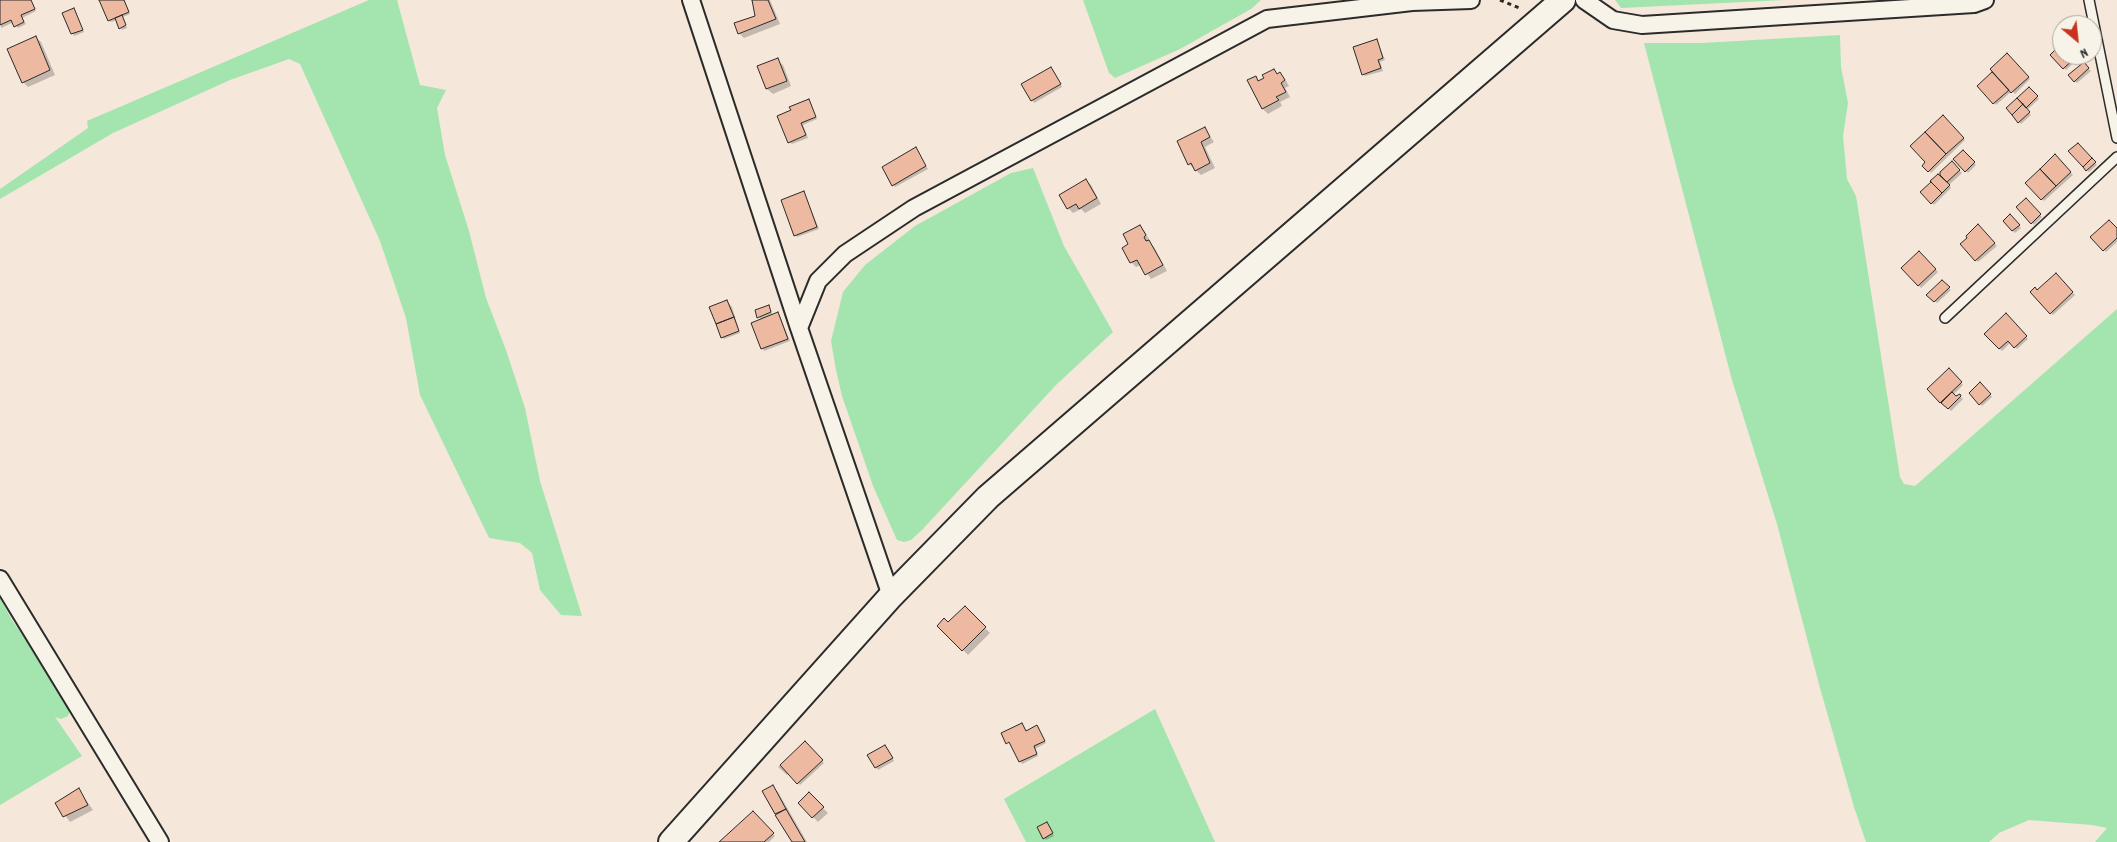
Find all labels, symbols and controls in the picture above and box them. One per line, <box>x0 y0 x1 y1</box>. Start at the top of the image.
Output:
north arrow <box>2052 15 2102 65</box>
text: N <box>2076 42 2091 63</box>

